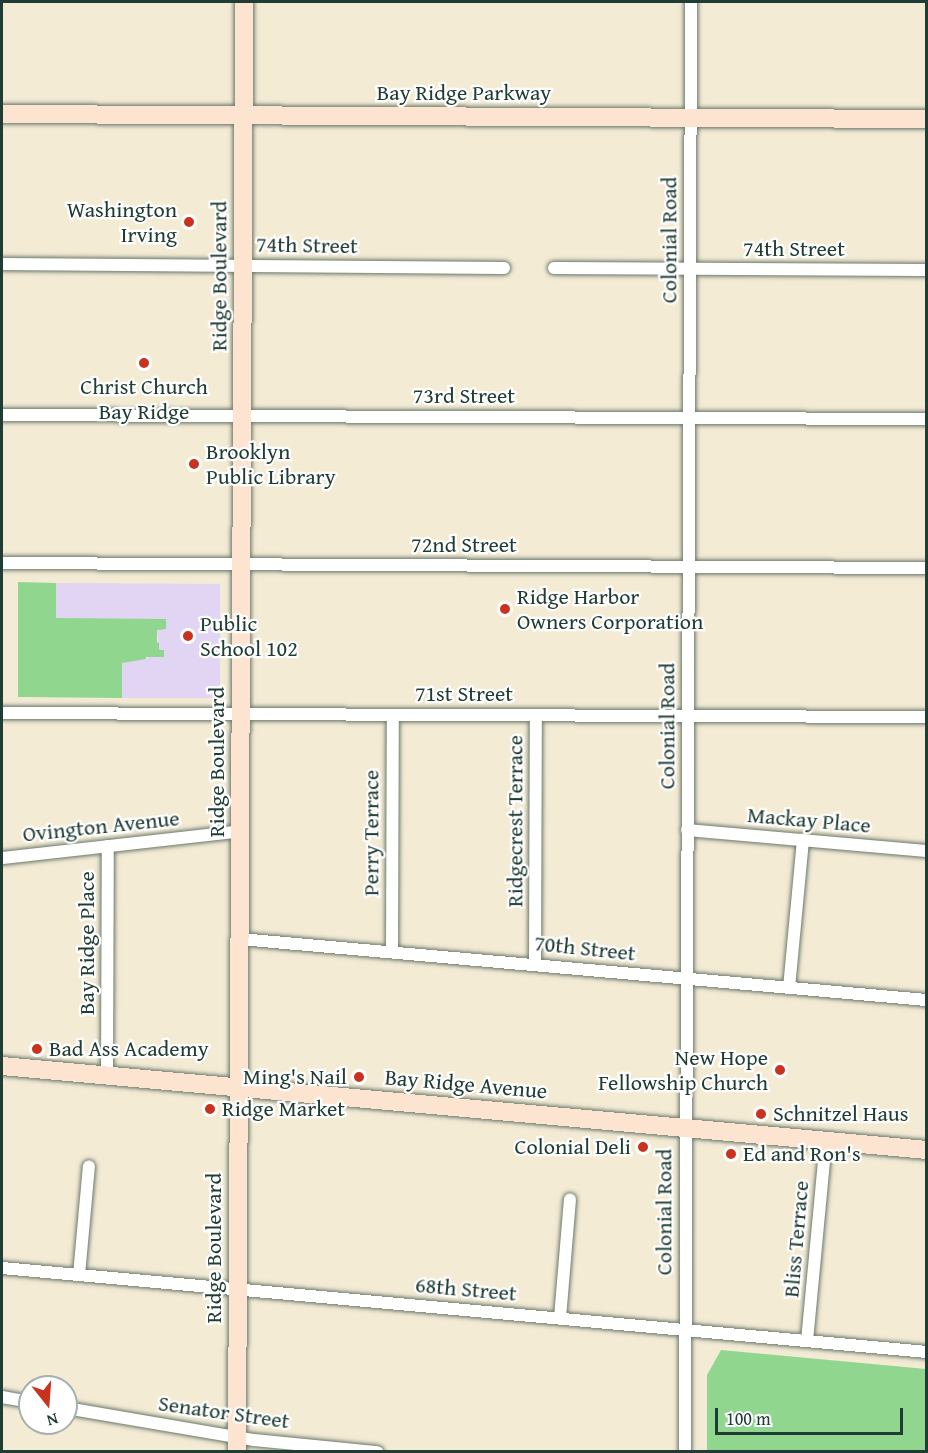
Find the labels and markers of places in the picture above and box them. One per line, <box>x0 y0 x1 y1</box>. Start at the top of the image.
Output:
place label: Washington Irving <box>67 196 177 248</box>
marker: Washington Irving <box>182 215 196 229</box>
marker: Christ Church Bay Ridge <box>137 356 151 370</box>
place label: Christ Church Bay Ridge <box>80 373 208 424</box>
place label: Brooklyn Public Library <box>206 438 336 490</box>
marker: Brooklyn Public Library <box>187 457 201 471</box>
place label: Ridge Harbor Owners Corporation <box>517 583 703 634</box>
marker: Ridge Harbor Owners Corporation <box>498 602 512 616</box>
place label: Public School 102 <box>200 610 298 662</box>
marker: Public School 102 <box>181 629 195 643</box>
place label: Bad Ass Academy <box>49 1036 209 1062</box>
marker: Bad Ass Academy <box>30 1042 44 1056</box>
place label: New Hope Fellowship Church <box>598 1044 768 1096</box>
marker: New Hope Fellowship Church <box>773 1063 787 1077</box>
place label: Ming's Nail <box>243 1064 347 1090</box>
marker: Ming's Nail <box>352 1070 366 1084</box>
place label: Ridge Market <box>222 1096 345 1122</box>
place label: Schnitzel Haus <box>773 1101 908 1127</box>
marker: Ridge Market <box>203 1102 217 1116</box>
marker: Schnitzel Haus <box>754 1107 768 1121</box>
place label: Colonial Deli <box>514 1134 631 1160</box>
marker: Colonial Deli <box>636 1140 650 1154</box>
place label: Ed and Ron's <box>743 1141 861 1167</box>
marker: Ed and Ron's <box>724 1147 738 1161</box>

